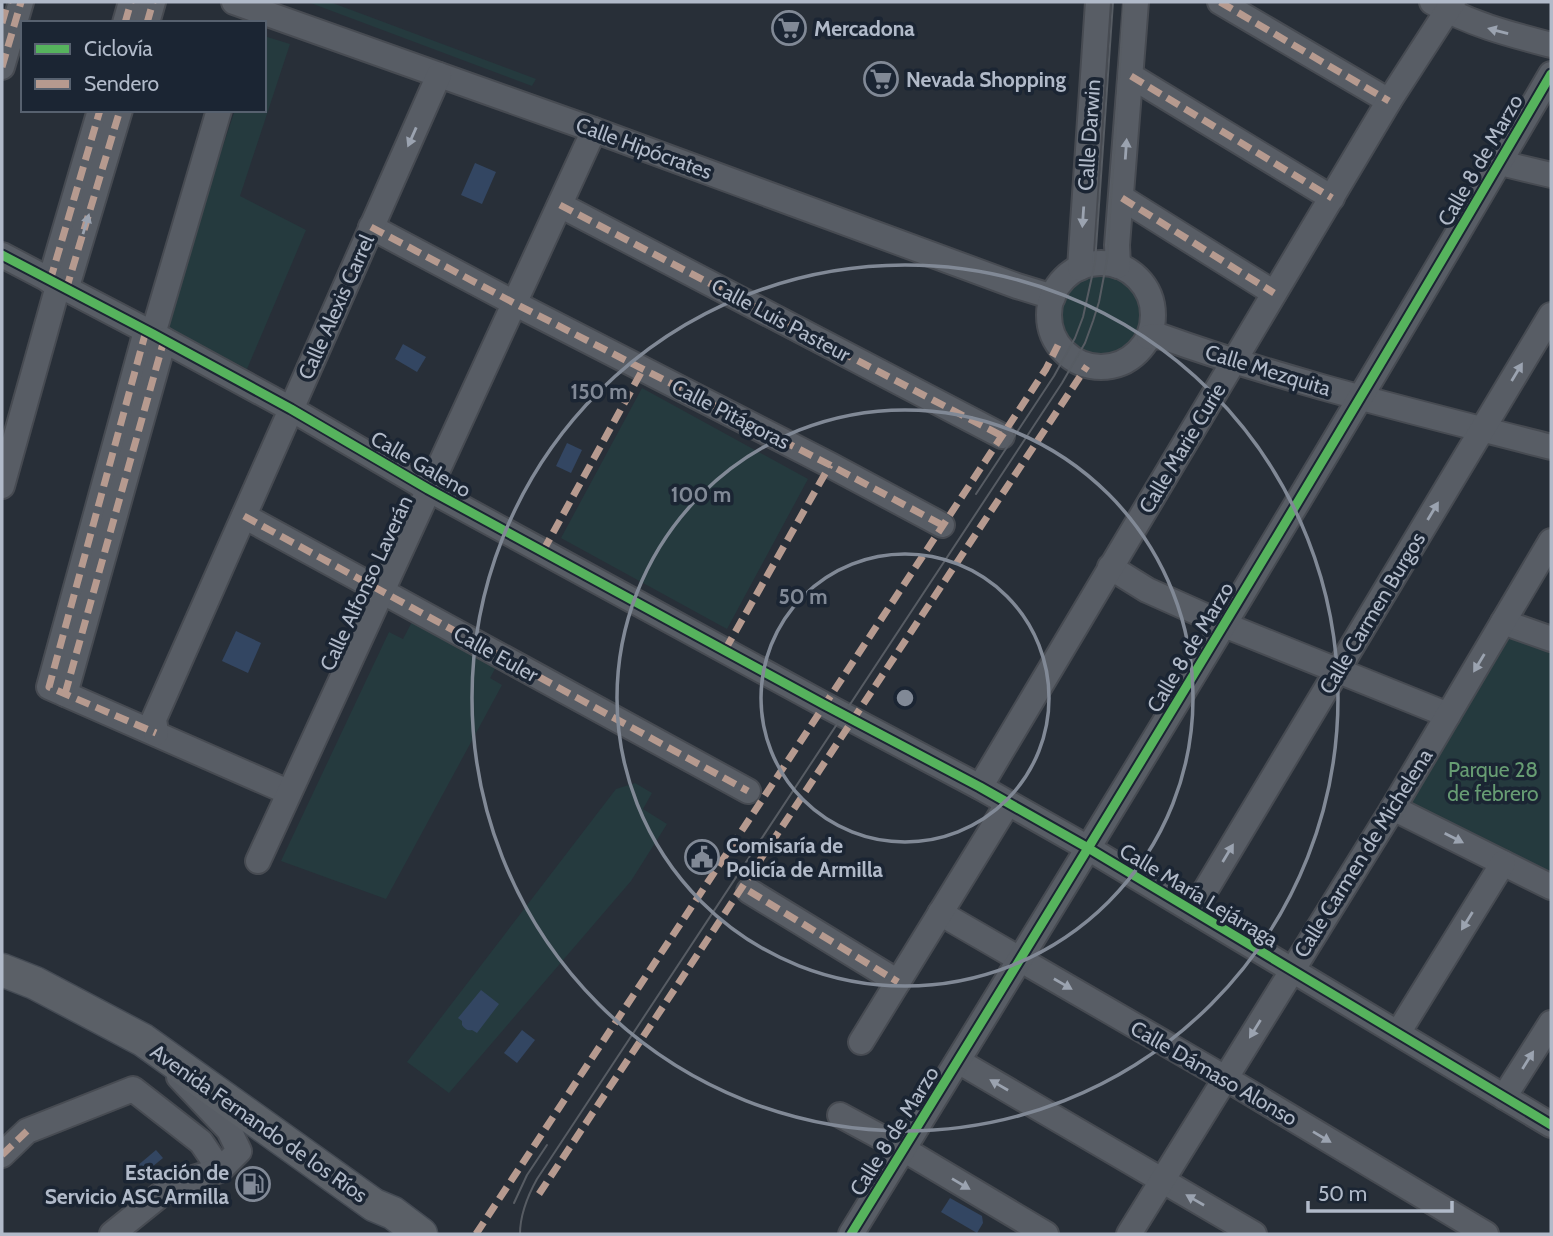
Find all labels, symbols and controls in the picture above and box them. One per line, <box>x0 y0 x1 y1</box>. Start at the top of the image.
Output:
supermarket icon: Mercadona <box>770 9 808 47</box>
place label: Mercadona <box>814 16 915 41</box>
legend <box>21 21 266 112</box>
one-way arrow <box>1487 25 1508 35</box>
text: Ciclovía <box>84 36 153 61</box>
supermarket icon: Nevada Shopping <box>862 60 900 98</box>
place label: Nevada Shopping <box>906 67 1066 92</box>
text: Sendero <box>84 71 159 96</box>
street label: Calle Darwin <box>1073 78 1105 192</box>
street label: Calle 8 de Marzo <box>1432 90 1528 230</box>
street label: Calle Hipócrates <box>573 112 716 184</box>
one-way arrow <box>406 127 418 147</box>
one-way arrow <box>1120 138 1131 160</box>
one-way arrow <box>1078 206 1089 228</box>
one-way arrow <box>81 213 91 234</box>
street label: Calle Alexis Carrel <box>293 231 379 383</box>
street label: Calle Luis Pasteur <box>707 273 855 367</box>
street label: Calle Mezquita <box>1202 339 1334 401</box>
one-way arrow <box>1511 363 1523 382</box>
street label: Calle Pitágoras <box>668 374 794 455</box>
street label: Calle Marie Curie <box>1133 378 1231 518</box>
text: 150 m <box>571 379 627 404</box>
street label: Calle Galeno <box>367 425 475 503</box>
text: 100 m <box>671 482 731 507</box>
street label: Calle Alfonso Laverán <box>314 491 418 675</box>
one-way arrow <box>1427 501 1440 520</box>
street label: Calle Carmen Burgos <box>1314 527 1430 698</box>
street label: Calle 8 de Marzo <box>1141 577 1239 717</box>
text: 50 m <box>778 584 828 609</box>
street label: Calle Euler <box>449 621 543 688</box>
one-way arrow <box>1472 654 1485 673</box>
centre of rings <box>893 686 917 710</box>
street label: Calle Carmen de Michelena <box>1289 744 1437 962</box>
park label: Parque 28 de febrero <box>1447 757 1539 806</box>
place label: Comisaría de Policía de Armilla <box>726 833 883 882</box>
one-way arrow <box>1444 833 1464 844</box>
public building icon: Comisaría de Policía de Armilla <box>683 838 721 876</box>
street label: Calle María Lejárraga <box>1115 838 1283 953</box>
one-way arrow <box>1221 843 1234 862</box>
one-way arrow <box>1461 912 1474 931</box>
one-way arrow <box>1053 978 1072 990</box>
street label: Calle Dámaso Alonso <box>1126 1015 1302 1131</box>
one-way arrow <box>1249 1019 1262 1038</box>
street label: Avenida Fernando de los Ríos <box>146 1039 372 1208</box>
one-way arrow <box>1521 1050 1534 1070</box>
street label: Calle 8 de Marzo <box>844 1062 944 1200</box>
one-way arrow <box>989 1079 1008 1091</box>
one-way arrow <box>1313 1130 1332 1143</box>
place label: Estación de Servicio ASC Armilla <box>45 1160 230 1209</box>
fuel station icon: Estación de Servicio ASC Armilla <box>234 1165 272 1203</box>
scale bar <box>1308 1170 1452 1214</box>
one-way arrow <box>952 1178 971 1191</box>
text: 50 m <box>1318 1181 1367 1206</box>
one-way arrow <box>1185 1194 1205 1206</box>

